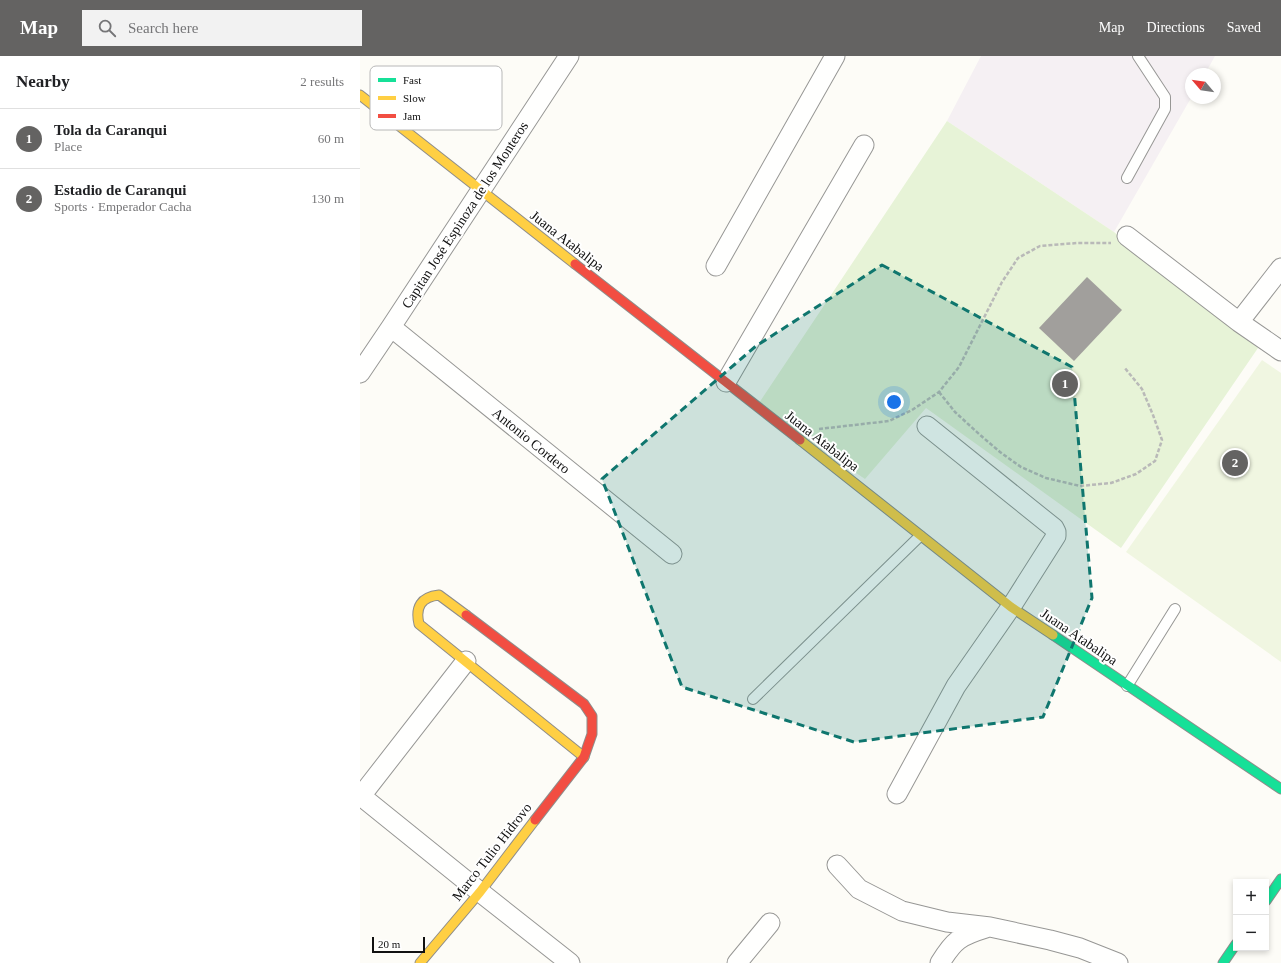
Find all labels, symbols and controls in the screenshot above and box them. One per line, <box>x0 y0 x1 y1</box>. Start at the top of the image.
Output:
search box <box>82 10 362 46</box>
text: Map <box>20 17 58 38</box>
icon: search <box>96 17 118 39</box>
text: Search here <box>128 20 198 36</box>
text: Map <box>1099 20 1124 35</box>
text: Directions <box>1146 20 1205 35</box>
text: Saved <box>1227 20 1261 35</box>
legend <box>370 66 502 130</box>
north arrow <box>1185 68 1221 104</box>
text: Nearby <box>16 72 70 91</box>
text: 2 results <box>300 74 344 89</box>
text: Fast <box>403 74 421 86</box>
text: Slow <box>403 92 426 104</box>
text: Jam <box>403 110 421 122</box>
street label: Capitan José Espinoza de los Monteros <box>399 119 531 311</box>
text: Tola da Caranqui <box>54 122 167 138</box>
text: 1 <box>26 131 32 146</box>
text: 60 m <box>318 131 344 146</box>
text: Place <box>54 139 82 154</box>
text: Estadio de Caranqui <box>54 182 187 198</box>
text: 2 <box>26 191 32 206</box>
text: 130 m <box>311 191 344 206</box>
text: Sports · Emperador Cacha <box>54 199 192 214</box>
street label: Juana Atabalipa <box>527 208 607 275</box>
pin: 1 <box>1052 369 1078 399</box>
your location <box>884 392 904 412</box>
street label: Antonio Cordero <box>489 405 573 477</box>
street label: Juana Atabalipa <box>782 408 862 475</box>
pin: 2 <box>1222 448 1248 478</box>
street label: Juana Atabalipa <box>1038 606 1121 669</box>
street label: Marco Tulio Hidrovo <box>449 800 535 904</box>
map controls <box>1233 879 1269 951</box>
button: + <box>1233 879 1269 915</box>
button: − <box>1233 915 1269 951</box>
scale bar <box>372 935 425 954</box>
text: 20 m <box>378 938 400 950</box>

